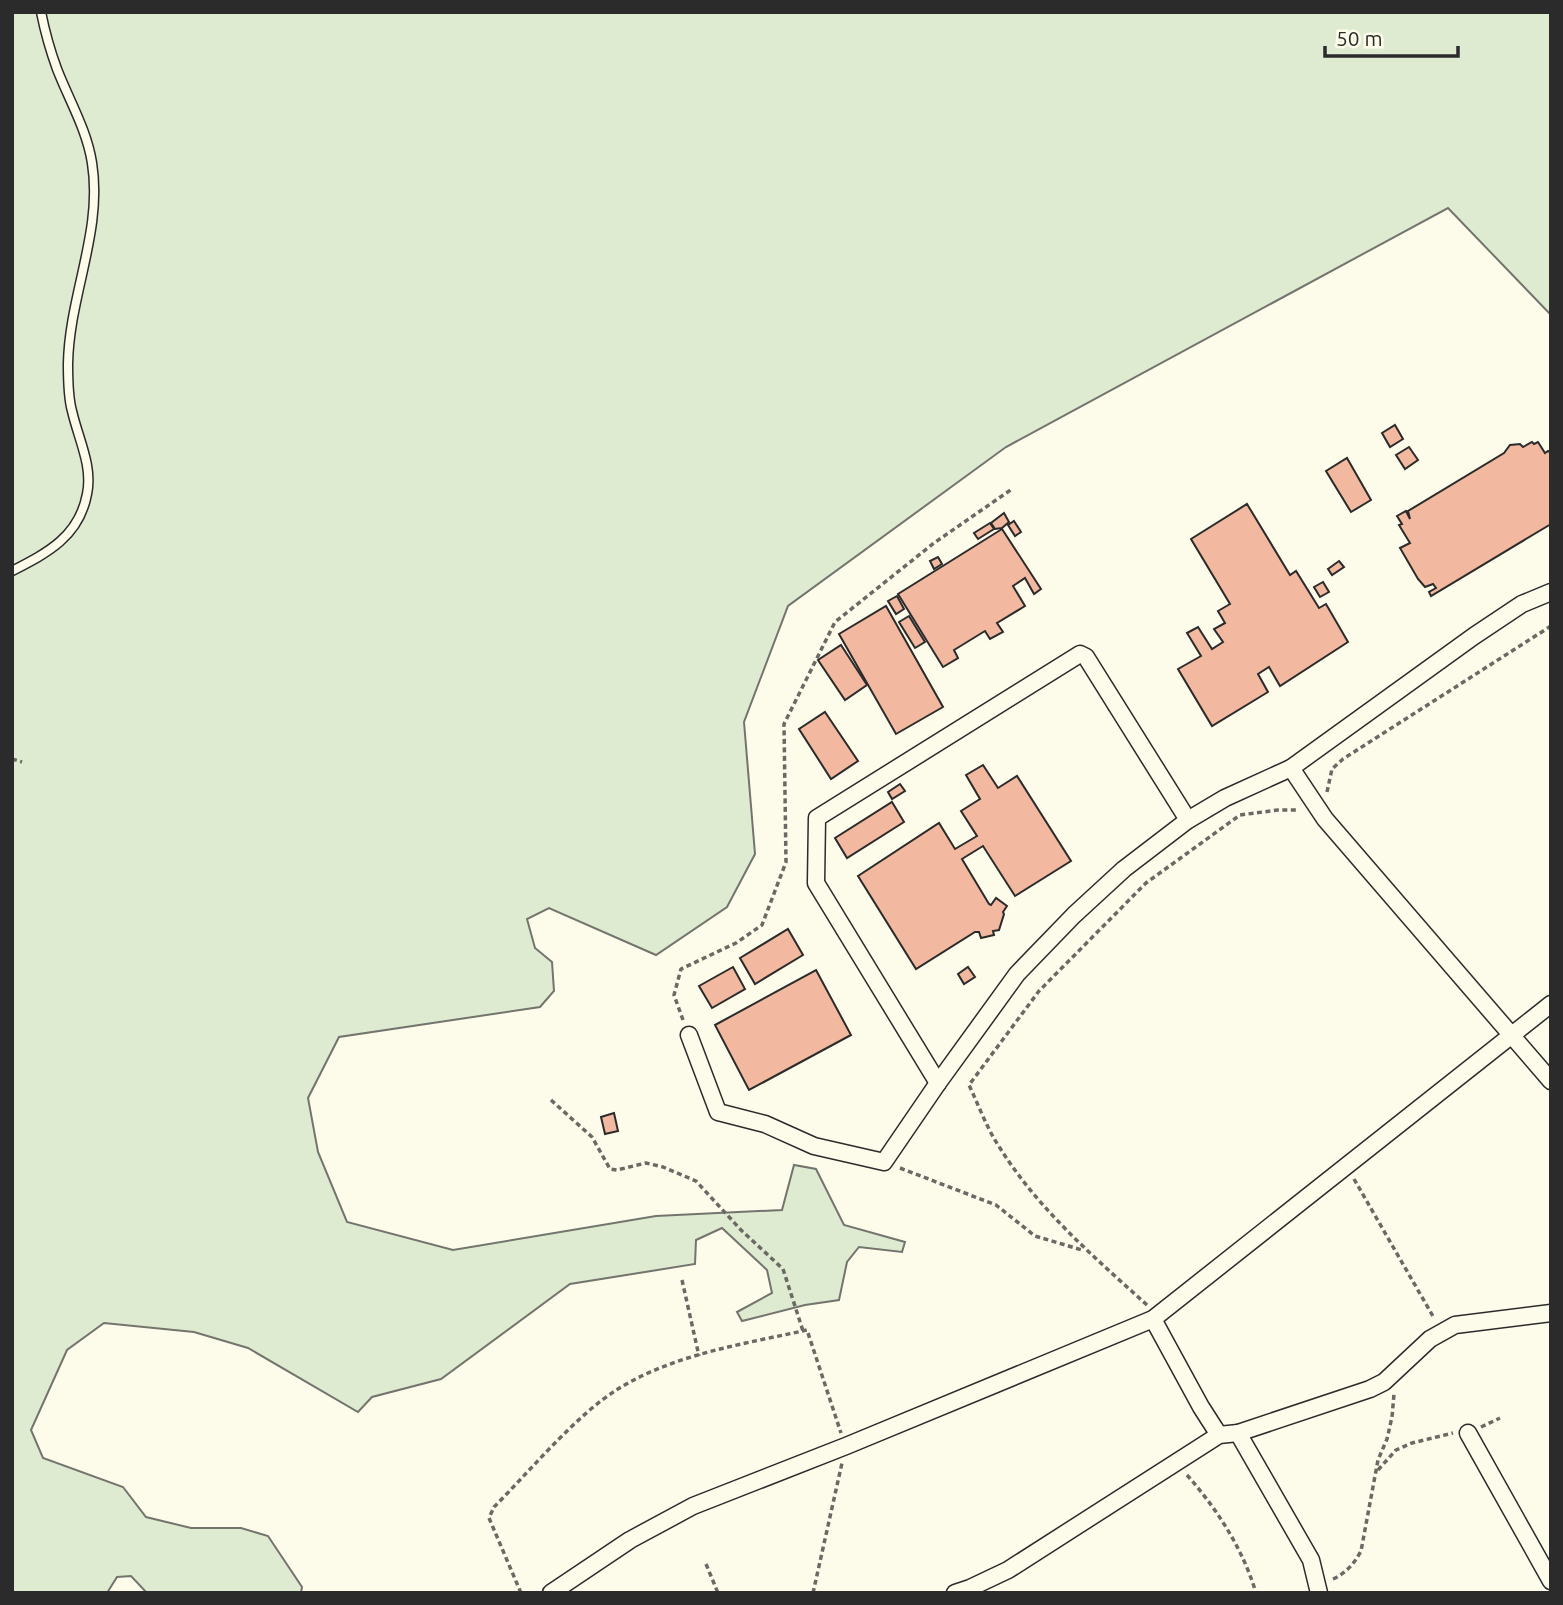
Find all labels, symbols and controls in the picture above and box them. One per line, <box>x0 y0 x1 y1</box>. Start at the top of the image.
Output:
scale bar <box>1325 14 1458 58</box>
text: 50 m <box>1336 26 1383 50</box>

